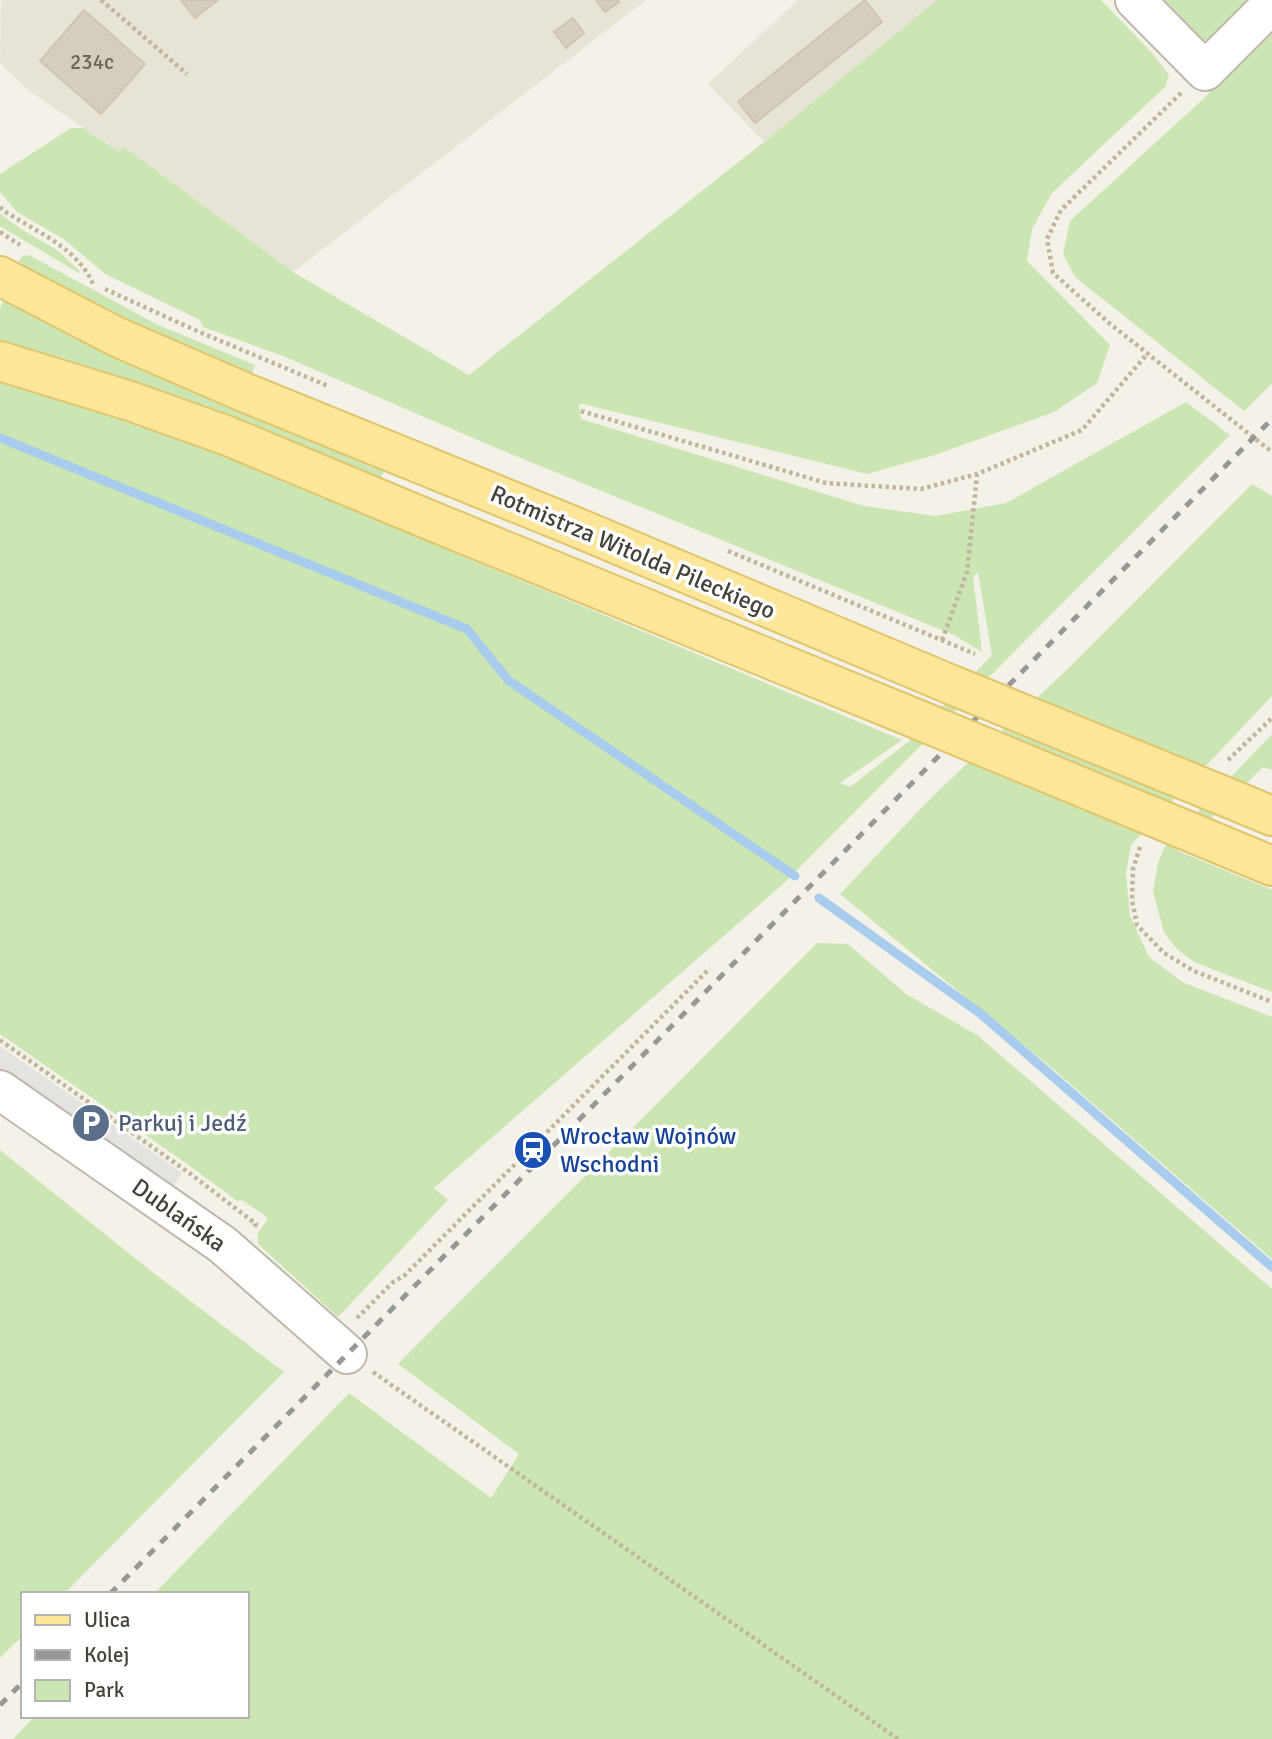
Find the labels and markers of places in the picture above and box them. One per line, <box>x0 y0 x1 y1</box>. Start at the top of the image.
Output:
parking icon: Parkuj i Jedź <box>70 1102 112 1144</box>
place label: Parkuj i Jedź <box>118 1108 247 1138</box>
place label: Wrocław Wojnów Wschodni <box>560 1121 736 1179</box>
station icon: Wrocław Wojnów Wschodni <box>512 1129 554 1171</box>

